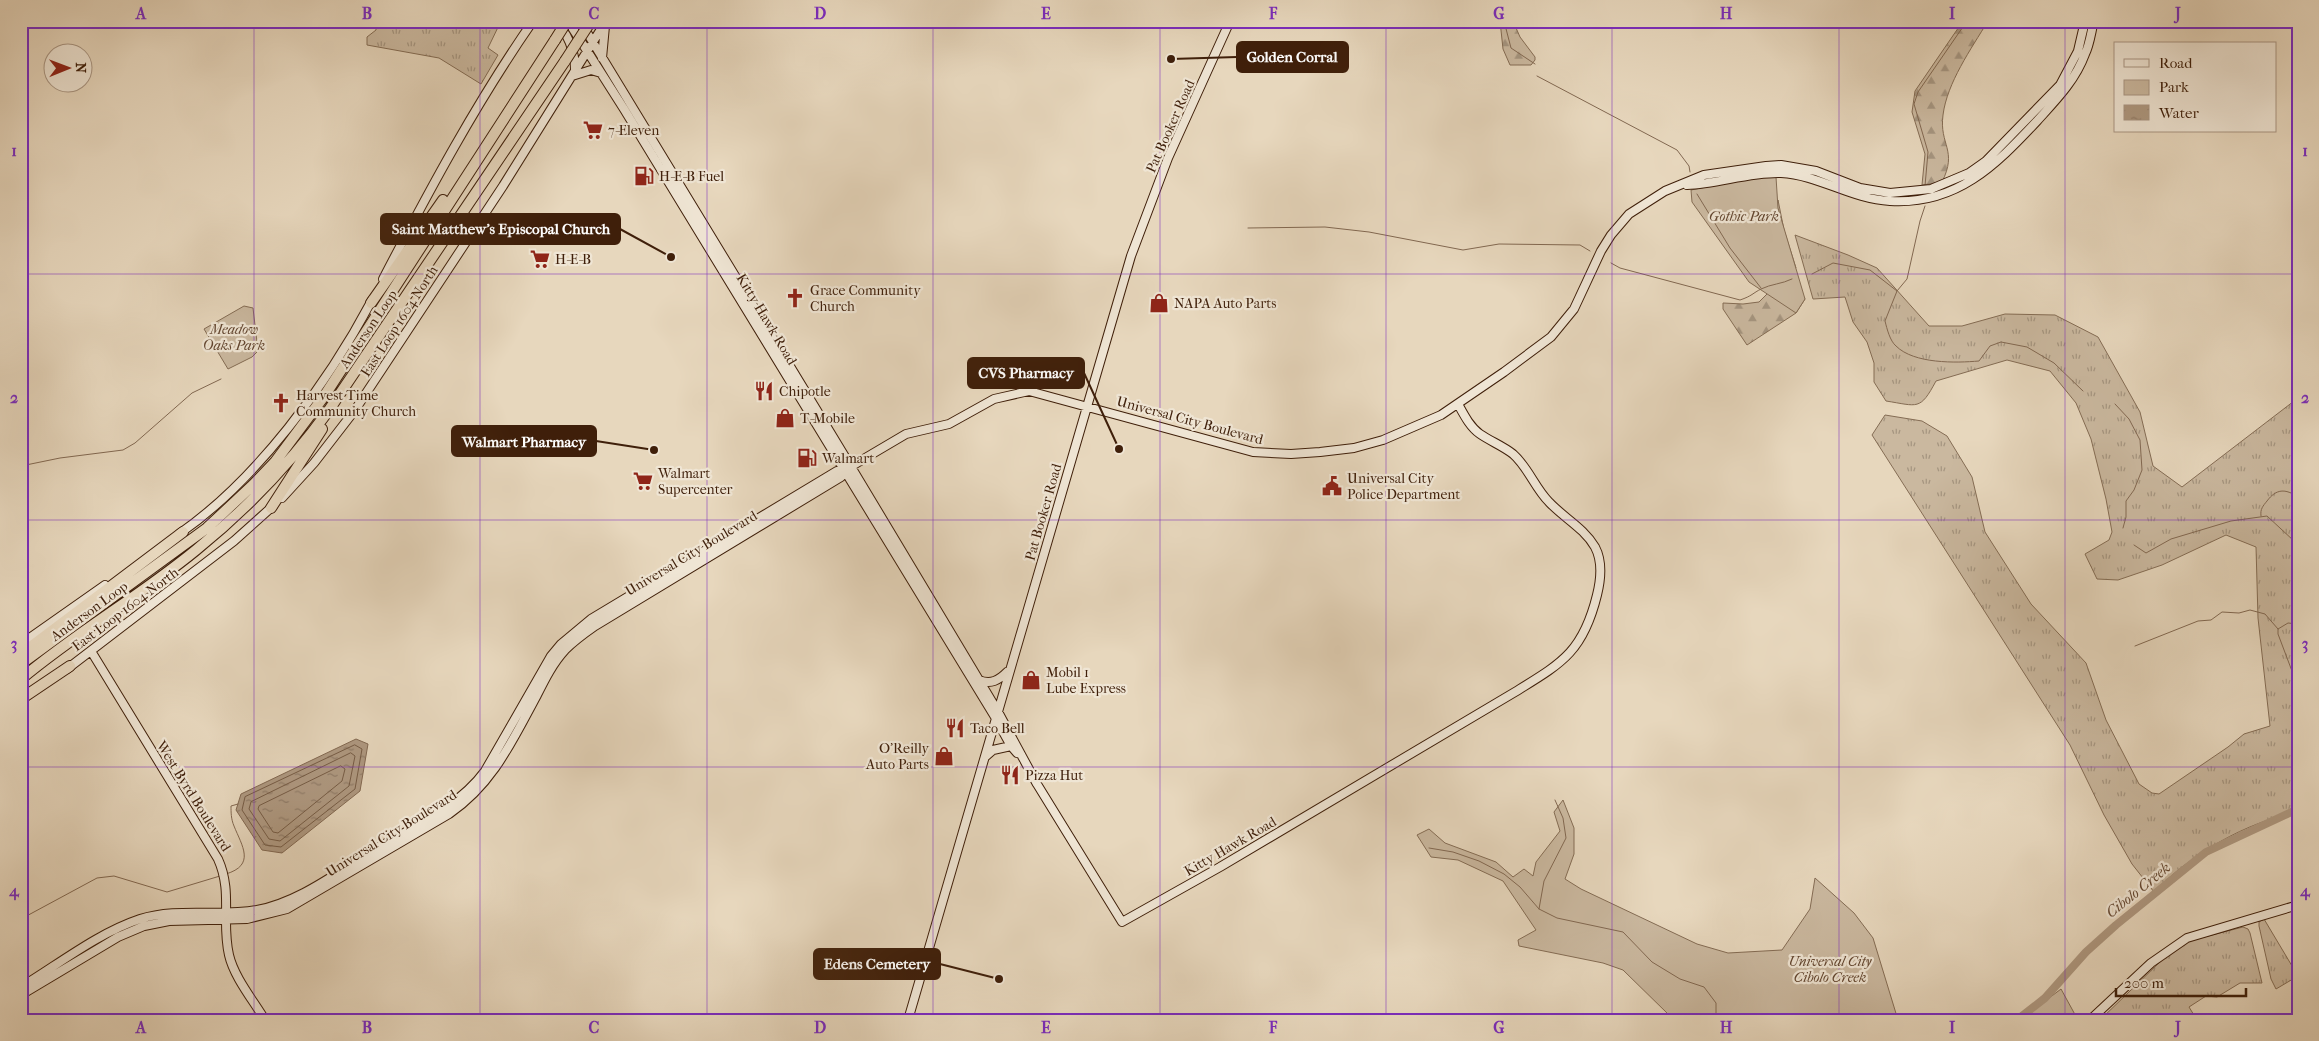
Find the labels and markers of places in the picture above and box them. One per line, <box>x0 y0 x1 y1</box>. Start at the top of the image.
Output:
callout: Golden Corral <box>1237 42 1348 72</box>
supermarket icon: 7-Eleven <box>582 119 604 141</box>
place label: 7-Eleven <box>608 122 659 139</box>
fuel station icon: H-E-B Fuel <box>633 165 655 187</box>
place label: H-E-B Fuel <box>659 168 724 185</box>
callout: Saint Matthew's Episcopal Church <box>381 214 620 244</box>
supermarket icon: H-E-B <box>529 248 551 270</box>
place label: H-E-B <box>555 251 591 268</box>
place label: Grace Community Church <box>810 282 921 315</box>
church icon: Grace Community Church <box>784 287 806 309</box>
shop icon: NAPA Auto Parts <box>1148 292 1170 314</box>
place label: NAPA Auto Parts <box>1174 295 1276 312</box>
callout: CVS Pharmacy <box>968 358 1084 388</box>
restaurant icon: Chipotle <box>753 380 775 402</box>
place label: Chipotle <box>779 383 831 400</box>
place label: Harvest Time Community Church <box>296 387 416 420</box>
church icon: Harvest Time Community Church <box>270 392 292 414</box>
shop icon: T-Mobile <box>774 407 796 429</box>
place label: T-Mobile <box>800 410 855 427</box>
callout: Walmart Pharmacy <box>452 426 596 456</box>
fuel station icon: Walmart <box>796 447 818 469</box>
place label: Walmart <box>821 450 874 467</box>
place label: Walmart Supercenter <box>657 465 733 498</box>
supermarket icon: Walmart Supercenter <box>632 470 654 492</box>
place label: Universal City Police Department <box>1347 470 1460 503</box>
public building icon: Universal City Police Department <box>1321 475 1343 497</box>
place label: Mobil 1 Lube Express <box>1046 664 1126 697</box>
shop icon: Mobil 1 Lube Express <box>1020 669 1042 691</box>
restaurant icon: Taco Bell <box>944 717 966 739</box>
place label: Taco Bell <box>970 720 1025 737</box>
place label: O'Reilly Auto Parts <box>865 740 930 773</box>
shop icon: O'Reilly Auto Parts <box>933 745 955 767</box>
restaurant icon: Pizza Hut <box>999 764 1021 786</box>
place label: Pizza Hut <box>1025 767 1083 784</box>
callout: Edens Cemetery <box>814 949 940 979</box>

